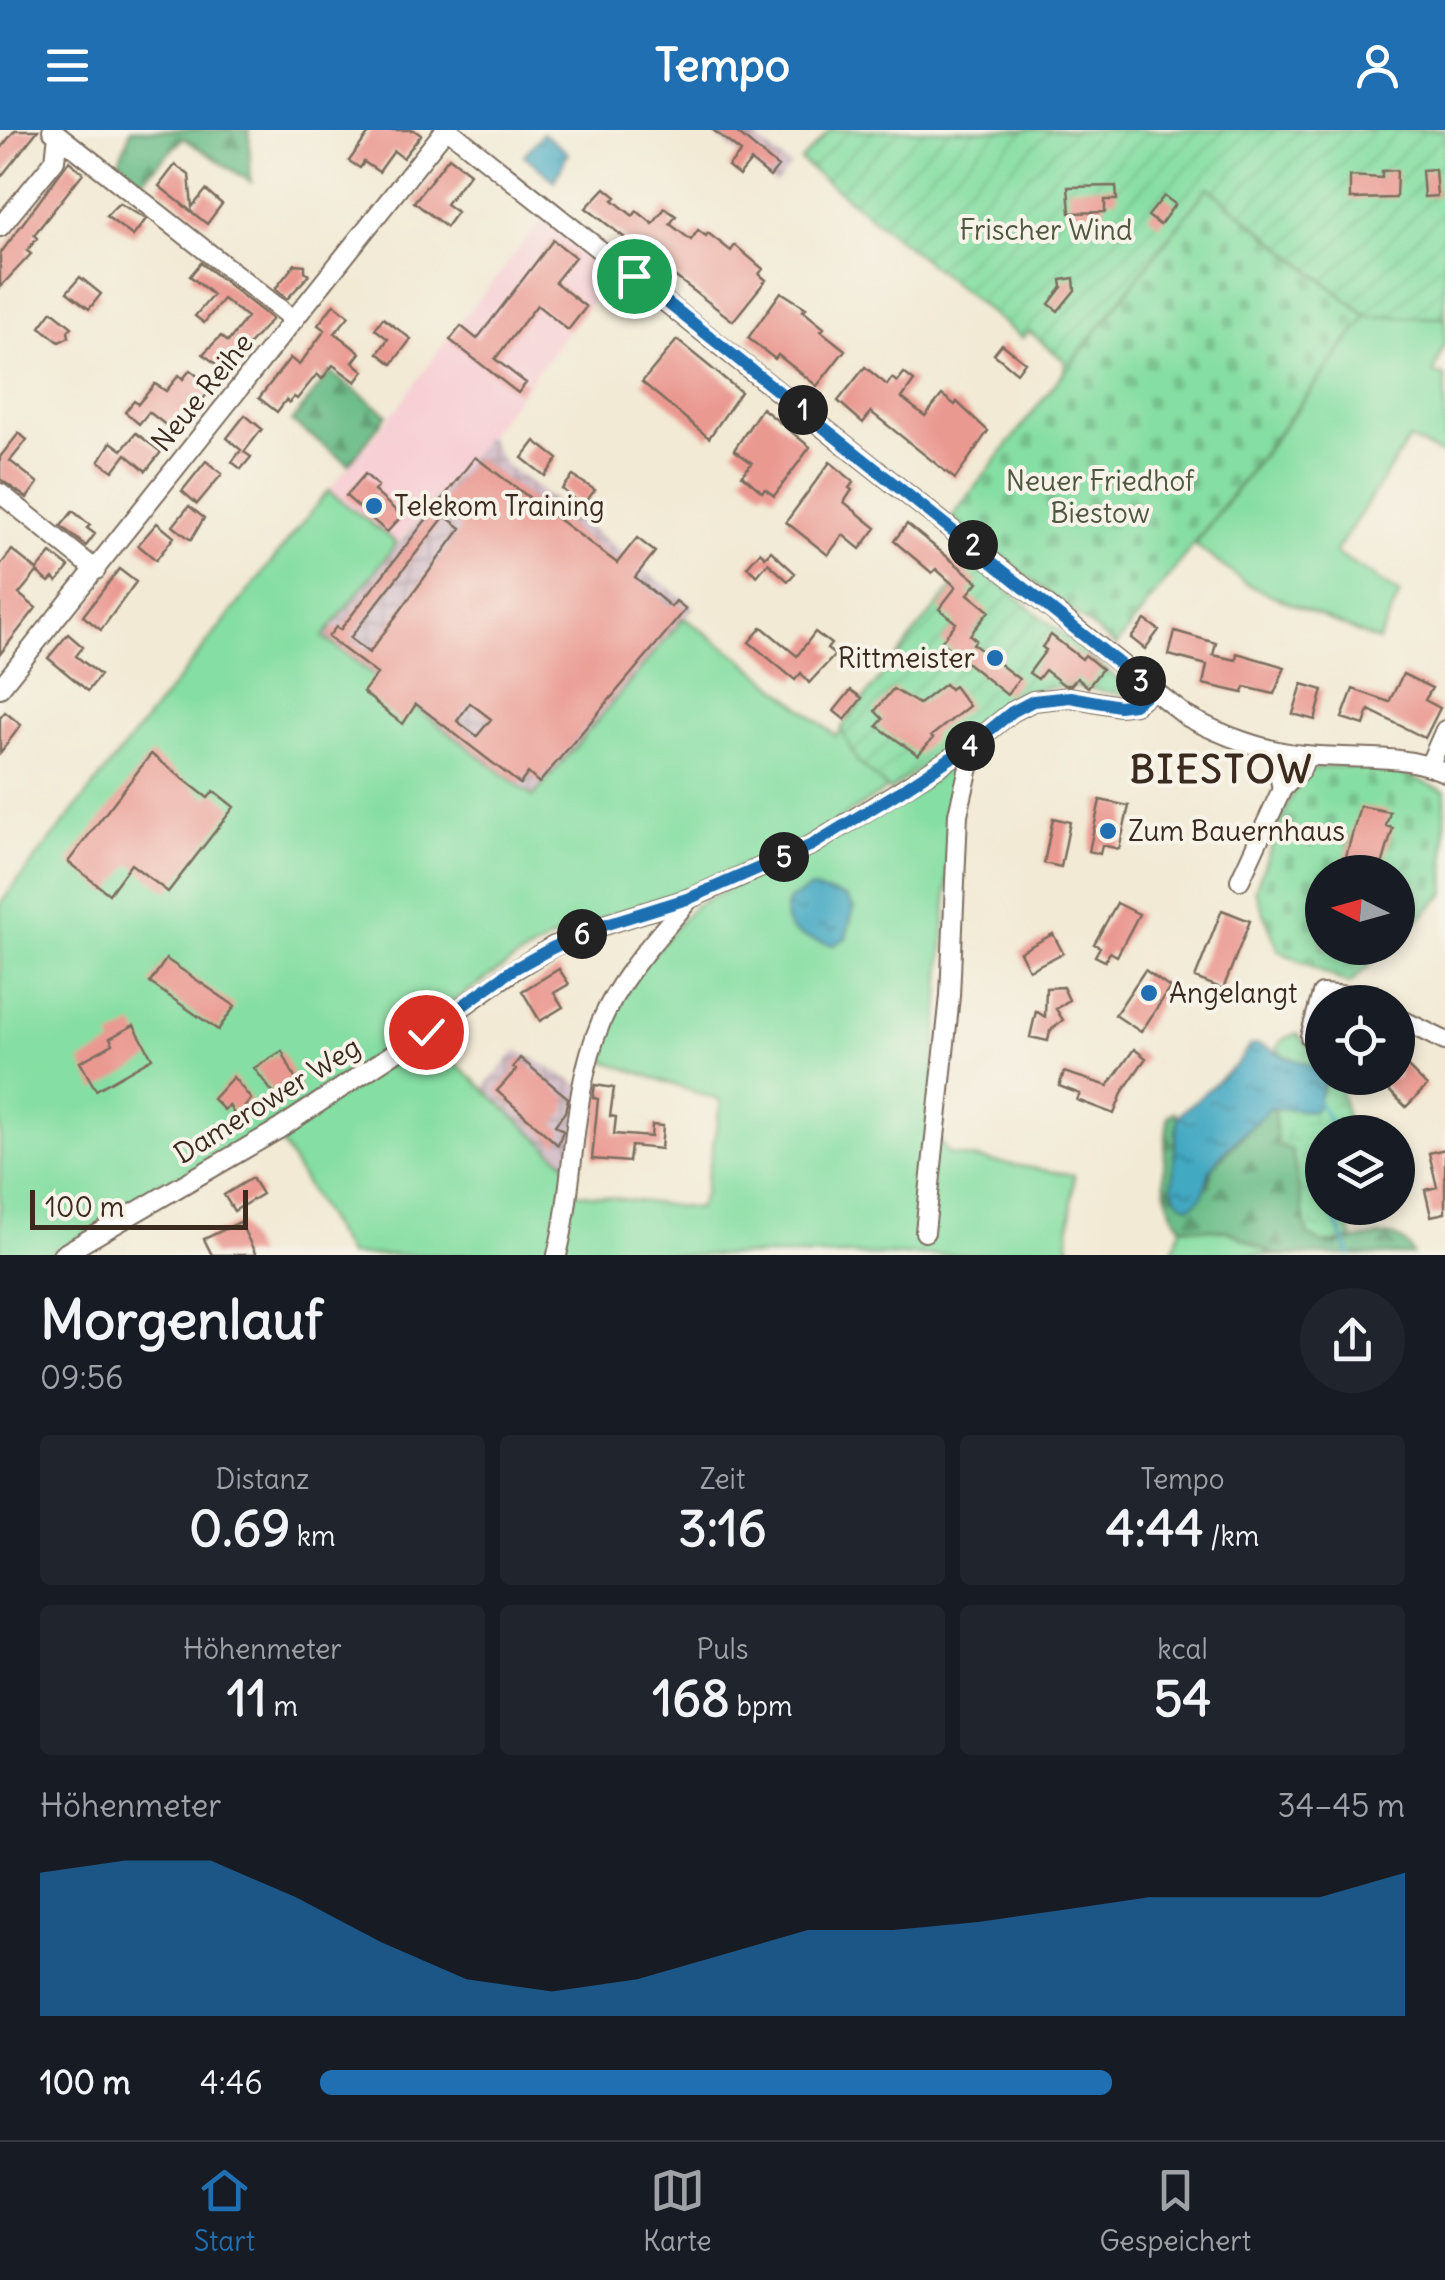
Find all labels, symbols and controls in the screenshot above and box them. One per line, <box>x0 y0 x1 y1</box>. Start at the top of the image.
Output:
text: Tempo <box>655 37 790 93</box>
icon: menu <box>40 38 95 93</box>
icon: person <box>1350 38 1405 93</box>
park label: Frischer Wind <box>959 212 1133 248</box>
pin <box>592 234 677 319</box>
icon: arrive <box>607 249 662 304</box>
street label: Neue Reihe <box>143 325 261 459</box>
pin: 1 <box>778 385 828 435</box>
text: 1 <box>797 392 809 428</box>
park label: Neuer Friedhof Biestow <box>1006 463 1195 531</box>
place label: Telekom Training <box>394 488 605 524</box>
marker: Telekom Training <box>363 495 385 517</box>
pin: 2 <box>948 520 998 570</box>
text: 2 <box>965 527 981 563</box>
place label: Rittmeister <box>838 640 975 676</box>
marker: Rittmeister <box>984 647 1006 669</box>
pin: 3 <box>1116 656 1166 706</box>
text: 3 <box>1133 663 1149 699</box>
pin: 4 <box>945 721 995 771</box>
text: 4 <box>962 728 978 764</box>
district label: BIESTOW <box>1130 746 1314 793</box>
place label: Zum Bauernhaus <box>1128 813 1345 849</box>
marker: Zum Bauernhaus <box>1097 820 1119 842</box>
pin: 5 <box>759 832 809 882</box>
text: 5 <box>776 839 792 875</box>
north arrow <box>1305 855 1415 965</box>
map controls <box>1305 855 1415 1225</box>
pin: 6 <box>557 909 607 959</box>
text: 6 <box>574 916 590 952</box>
place label: Angelangt <box>1169 975 1297 1011</box>
marker: Angelangt <box>1138 982 1160 1004</box>
button: locate <box>1305 985 1415 1095</box>
pin <box>384 990 469 1075</box>
icon: check <box>399 1005 454 1060</box>
street label: Damerower Weg <box>167 1028 367 1172</box>
button: layers <box>1305 1115 1415 1225</box>
scale bar <box>30 1185 248 1230</box>
text: 100 m <box>45 1189 124 1225</box>
text: Morgenlauf <box>40 1285 323 1354</box>
button: share <box>1300 1288 1405 1393</box>
text: 09:56 <box>40 1357 124 1398</box>
text: Distanz <box>216 1461 309 1497</box>
text: Zeit <box>700 1461 745 1497</box>
text: Tempo <box>1140 1461 1225 1497</box>
text: 0.69 <box>189 1497 290 1560</box>
text: 3:16 <box>678 1497 767 1560</box>
text: 4:44 <box>1106 1497 1204 1560</box>
text: km <box>290 1518 336 1554</box>
text: /km <box>1204 1518 1259 1554</box>
text: Höhenmeter <box>183 1631 342 1667</box>
text: Puls <box>696 1631 749 1667</box>
text: kcal <box>1157 1631 1208 1667</box>
text: 11 <box>227 1667 267 1730</box>
text: 168 <box>652 1667 730 1730</box>
text: 54 <box>1154 1667 1211 1730</box>
text: m <box>267 1688 298 1724</box>
text: bpm <box>730 1688 793 1724</box>
text: Höhenmeter <box>40 1785 221 1826</box>
text: 34–45 m <box>1278 1785 1405 1826</box>
text: 100 m <box>40 2062 131 2103</box>
text: 4:46 <box>200 2062 263 2103</box>
tab: Start <box>194 2163 255 2259</box>
tab: Karte <box>643 2163 712 2259</box>
tab: Gespeichert <box>1099 2163 1251 2259</box>

